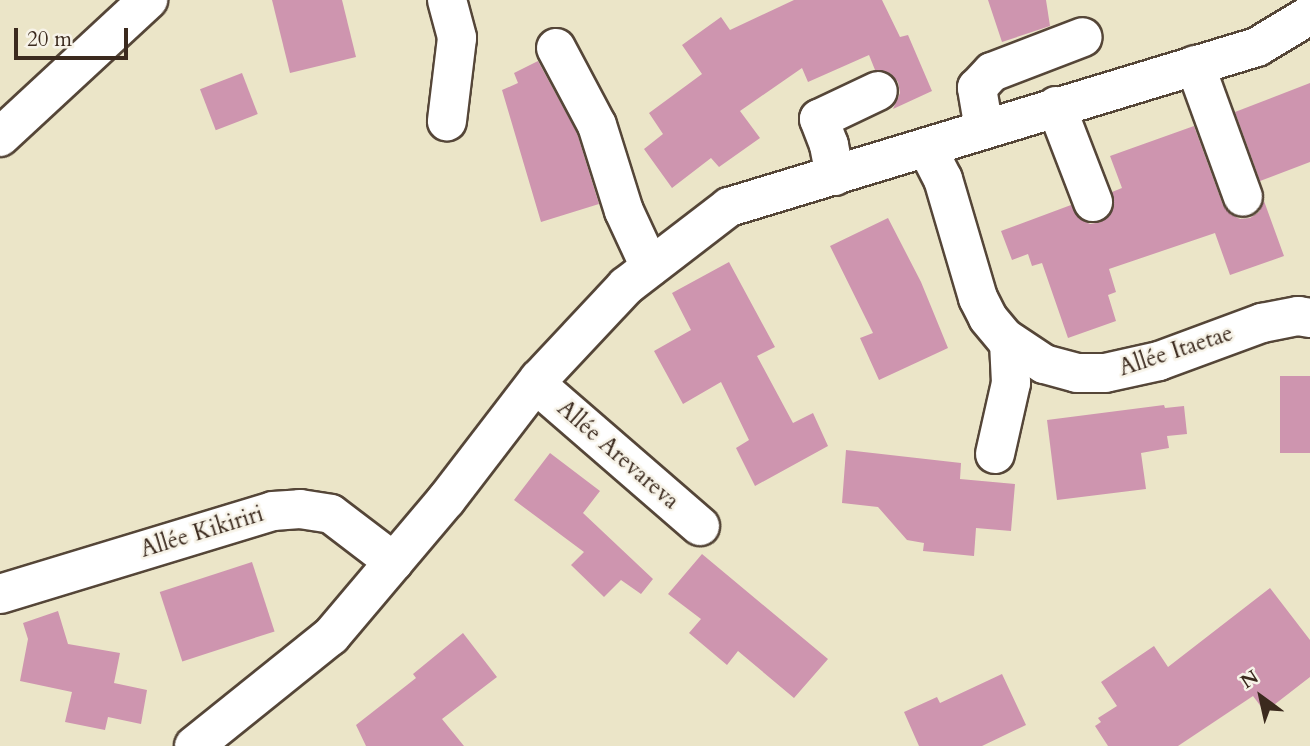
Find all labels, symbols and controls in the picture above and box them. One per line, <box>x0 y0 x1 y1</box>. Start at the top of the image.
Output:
scale bar <box>18 14 131 58</box>
text: 20 m <box>27 25 72 54</box>
street label: Allée Itaetae <box>1115 320 1237 382</box>
street label: Allée Arevareva <box>551 395 685 515</box>
street label: Allée Kikiriri <box>137 500 267 564</box>
north arrow <box>1226 662 1296 732</box>
text: N <box>1236 664 1264 695</box>

